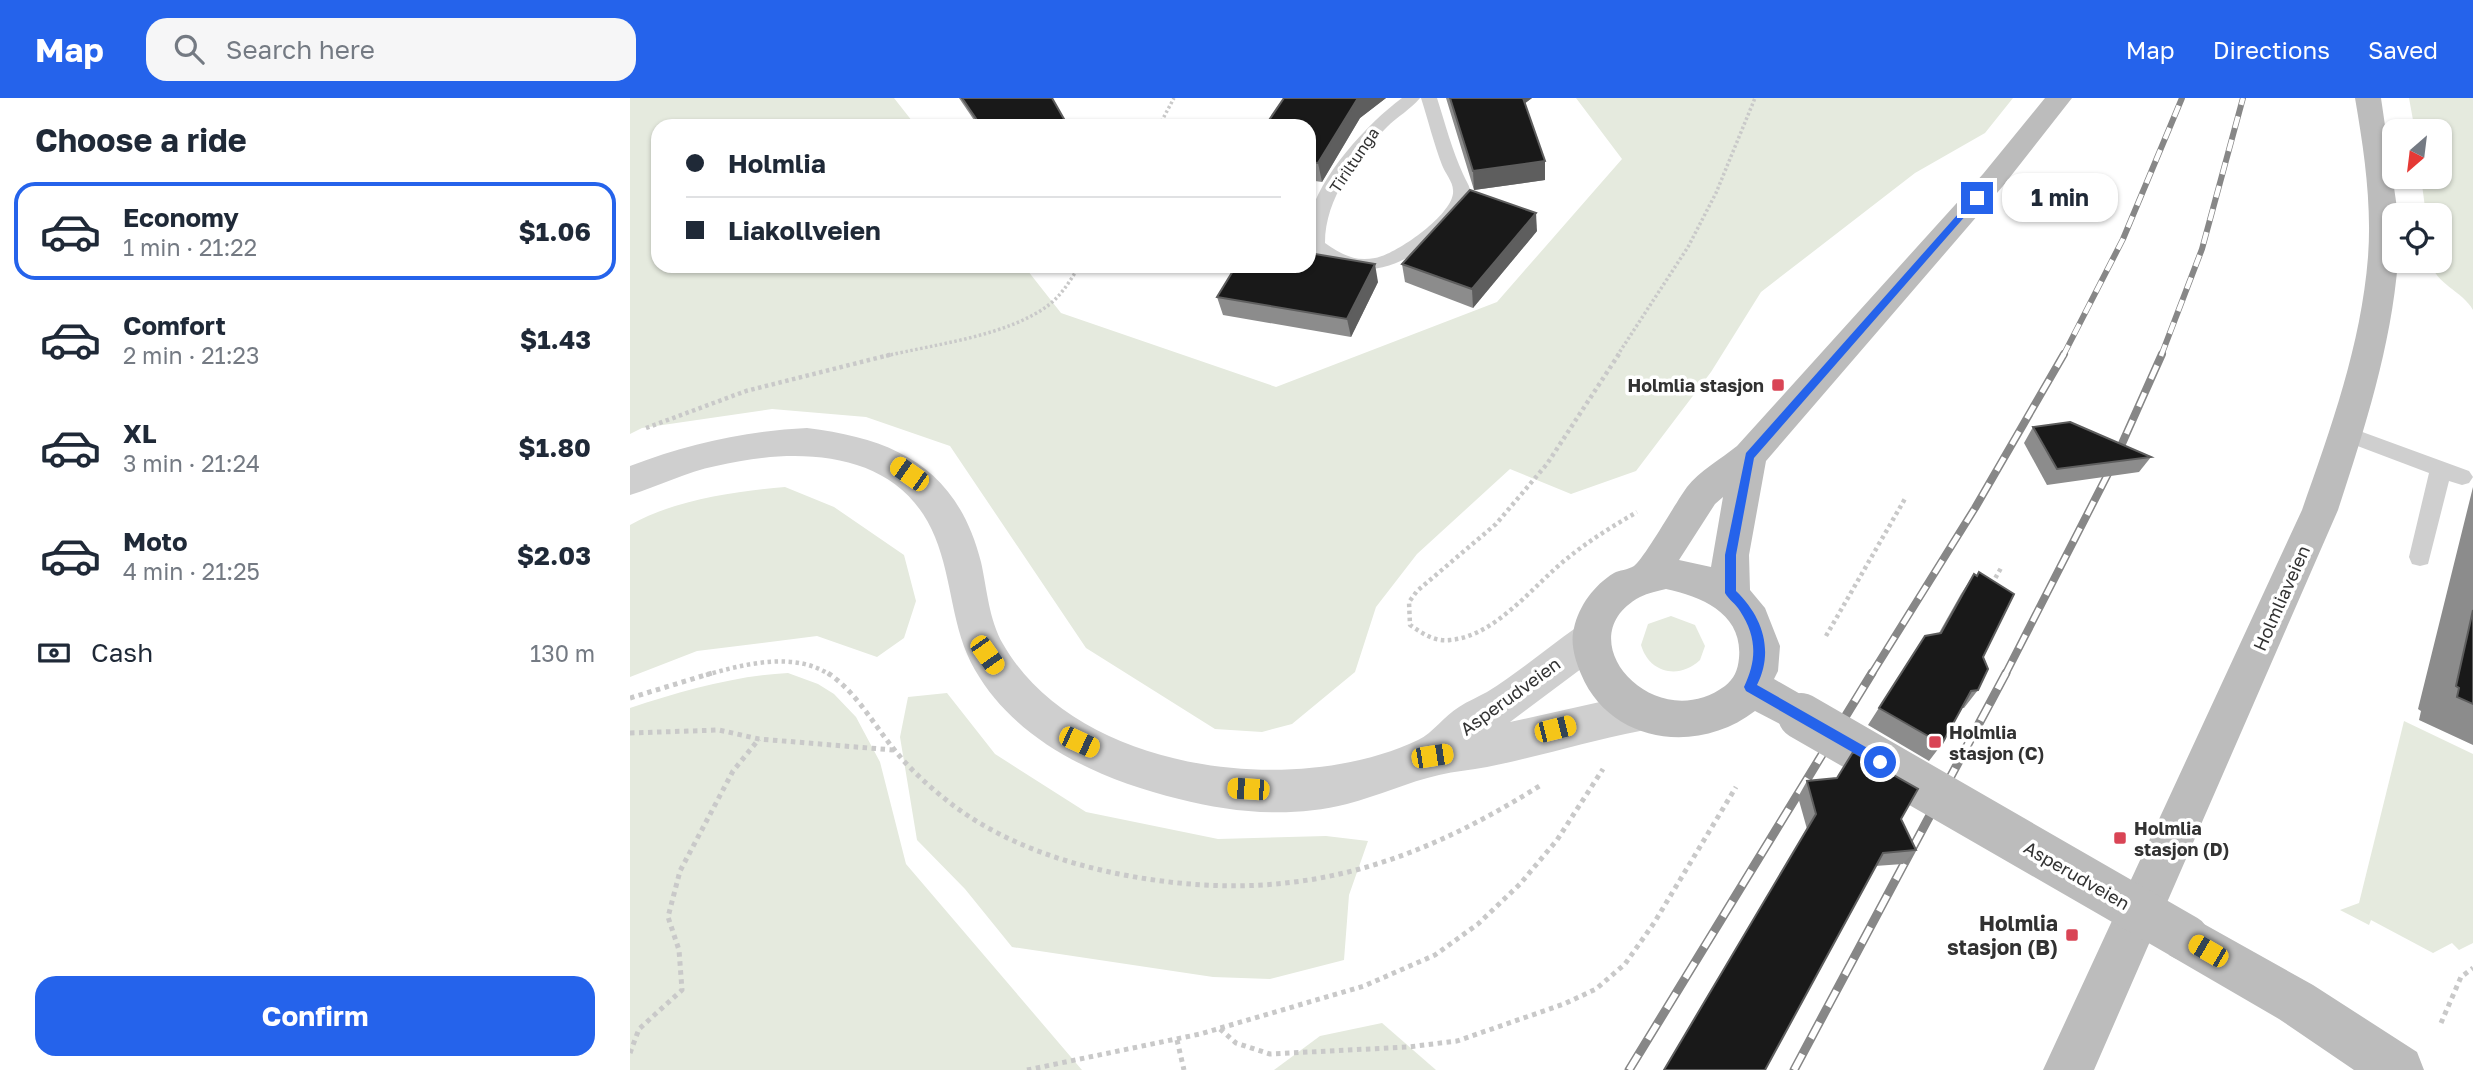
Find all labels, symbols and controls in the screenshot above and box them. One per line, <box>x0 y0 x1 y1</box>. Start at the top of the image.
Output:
search box <box>146 18 636 81</box>
text: Map <box>35 30 104 69</box>
icon: search <box>170 30 208 68</box>
text: Search here <box>226 34 375 65</box>
text: Map <box>2126 35 2175 64</box>
text: Directions <box>2213 35 2330 64</box>
text: Saved <box>2368 35 2438 64</box>
north arrow <box>2382 119 2452 189</box>
map controls <box>2382 119 2452 273</box>
text: Choose a ride <box>35 121 247 159</box>
street label: Tiriltunga <box>1325 124 1383 196</box>
text: Holmlia <box>728 148 826 179</box>
callout: 1 min <box>2002 174 2117 222</box>
route end <box>1961 182 1993 214</box>
text: 1 min <box>2031 183 2089 211</box>
icon: car <box>39 200 102 263</box>
text: Economy <box>123 202 239 233</box>
button: locate <box>2382 203 2452 273</box>
text: Liakollveien <box>728 215 881 246</box>
text: $1.06 <box>518 216 591 247</box>
text: 1 min · 21:22 <box>123 233 257 261</box>
icon: car <box>39 308 102 371</box>
text: Comfort <box>123 310 226 341</box>
text: $1.43 <box>520 324 591 355</box>
text: 2 min · 21:23 <box>123 341 259 369</box>
place label: Holmlia stasjon <box>1628 374 1764 396</box>
marker: Holmlia stasjon <box>1770 377 1786 393</box>
icon: car <box>39 416 102 479</box>
text: XL <box>123 418 157 449</box>
text: $1.80 <box>518 432 591 463</box>
text: 3 min · 21:24 <box>123 449 260 477</box>
car <box>886 453 933 495</box>
icon: car <box>39 524 102 587</box>
text: Moto <box>123 526 188 557</box>
text: $2.03 <box>517 540 591 571</box>
street label: Holmliaveien <box>2248 542 2314 654</box>
text: 4 min · 21:25 <box>123 557 260 585</box>
car <box>967 632 1008 678</box>
icon: cash <box>35 634 73 672</box>
text: Cash <box>91 637 153 668</box>
text: 130 m <box>530 639 595 667</box>
street label: Asperudveien <box>1456 652 1564 740</box>
car <box>1533 714 1578 744</box>
place label: Holmlia stasjon (C) <box>1949 721 2044 764</box>
car <box>1056 724 1103 760</box>
marker: Holmlia stasjon (C) <box>1927 734 1943 750</box>
car <box>1410 742 1455 770</box>
route start <box>1864 746 1896 778</box>
car <box>1227 777 1270 801</box>
place label: Holmlia stasjon (D) <box>2134 817 2229 860</box>
marker: Holmlia stasjon (D) <box>2112 830 2128 846</box>
street label: Asperudveien <box>2020 836 2134 914</box>
place label: Holmlia stasjon (B) <box>1947 910 2058 960</box>
marker: Holmlia stasjon (B) <box>2064 927 2080 943</box>
car <box>2185 931 2232 971</box>
button: Confirm <box>35 976 595 1056</box>

